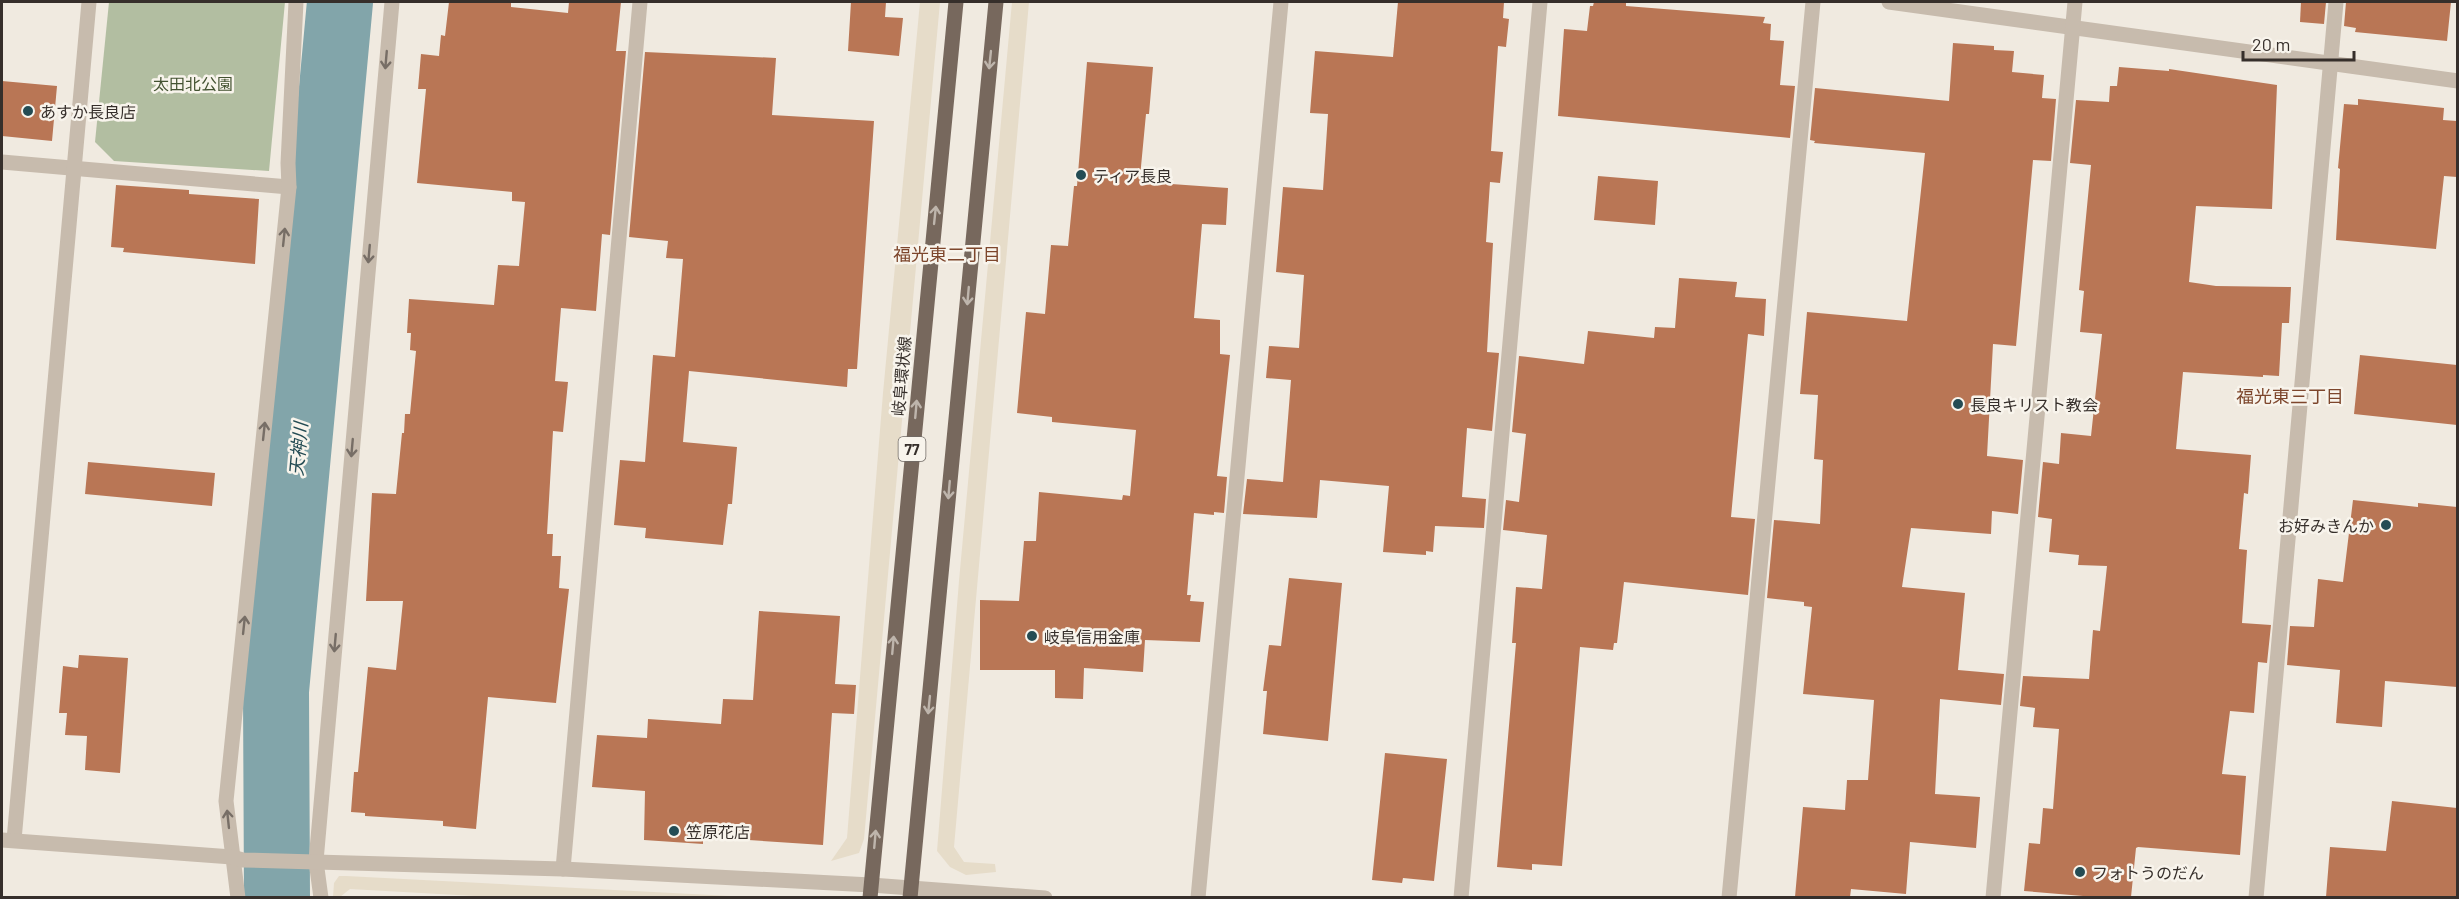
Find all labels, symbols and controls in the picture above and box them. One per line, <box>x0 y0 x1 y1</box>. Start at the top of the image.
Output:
scale bar <box>2243 24 2354 62</box>
text: 20 m <box>2252 33 2290 55</box>
one-way arrow <box>381 49 392 69</box>
one-way arrow <box>984 49 995 69</box>
park label: 太田北公園 <box>153 74 233 93</box>
place label: あすか長良店 <box>40 102 136 121</box>
marker: あすか長良店 <box>21 104 35 118</box>
place label: ティア長良 <box>1093 166 1172 185</box>
marker: ティア長良 <box>1074 168 1088 182</box>
one-way arrow <box>930 206 941 226</box>
one-way arrow <box>279 227 290 247</box>
district label: 福光東二丁目 <box>893 243 1001 265</box>
one-way arrow <box>363 244 374 263</box>
one-way arrow <box>962 285 973 305</box>
street label: 岐阜環状線 <box>888 335 914 417</box>
district label: 福光東三丁目 <box>2236 385 2344 407</box>
place label: 長良キリスト教会 <box>1970 395 2098 414</box>
marker: 長良キリスト教会 <box>1951 397 1965 411</box>
one-way arrow <box>911 400 922 420</box>
water label: 天神川 <box>285 419 311 477</box>
one-way arrow <box>259 421 270 441</box>
road number: 77 <box>898 437 926 461</box>
one-way arrow <box>346 438 357 458</box>
one-way arrow <box>943 479 954 499</box>
place label: お好みきんか <box>2278 516 2374 535</box>
marker: お好みきんか <box>2379 518 2393 532</box>
one-way arrow <box>239 615 250 635</box>
place label: 岐阜信用金庫 <box>1044 627 1140 646</box>
marker: 岐阜信用金庫 <box>1025 629 1039 643</box>
one-way arrow <box>329 632 340 652</box>
one-way arrow <box>888 636 899 656</box>
one-way arrow <box>923 694 934 714</box>
one-way arrow <box>222 809 233 829</box>
place label: 笠原花店 <box>686 822 750 841</box>
marker: 笠原花店 <box>667 824 681 838</box>
one-way arrow <box>870 830 881 850</box>
place label: フォトうのだん <box>2092 863 2204 882</box>
marker: フォトうのだん <box>2073 865 2087 879</box>

